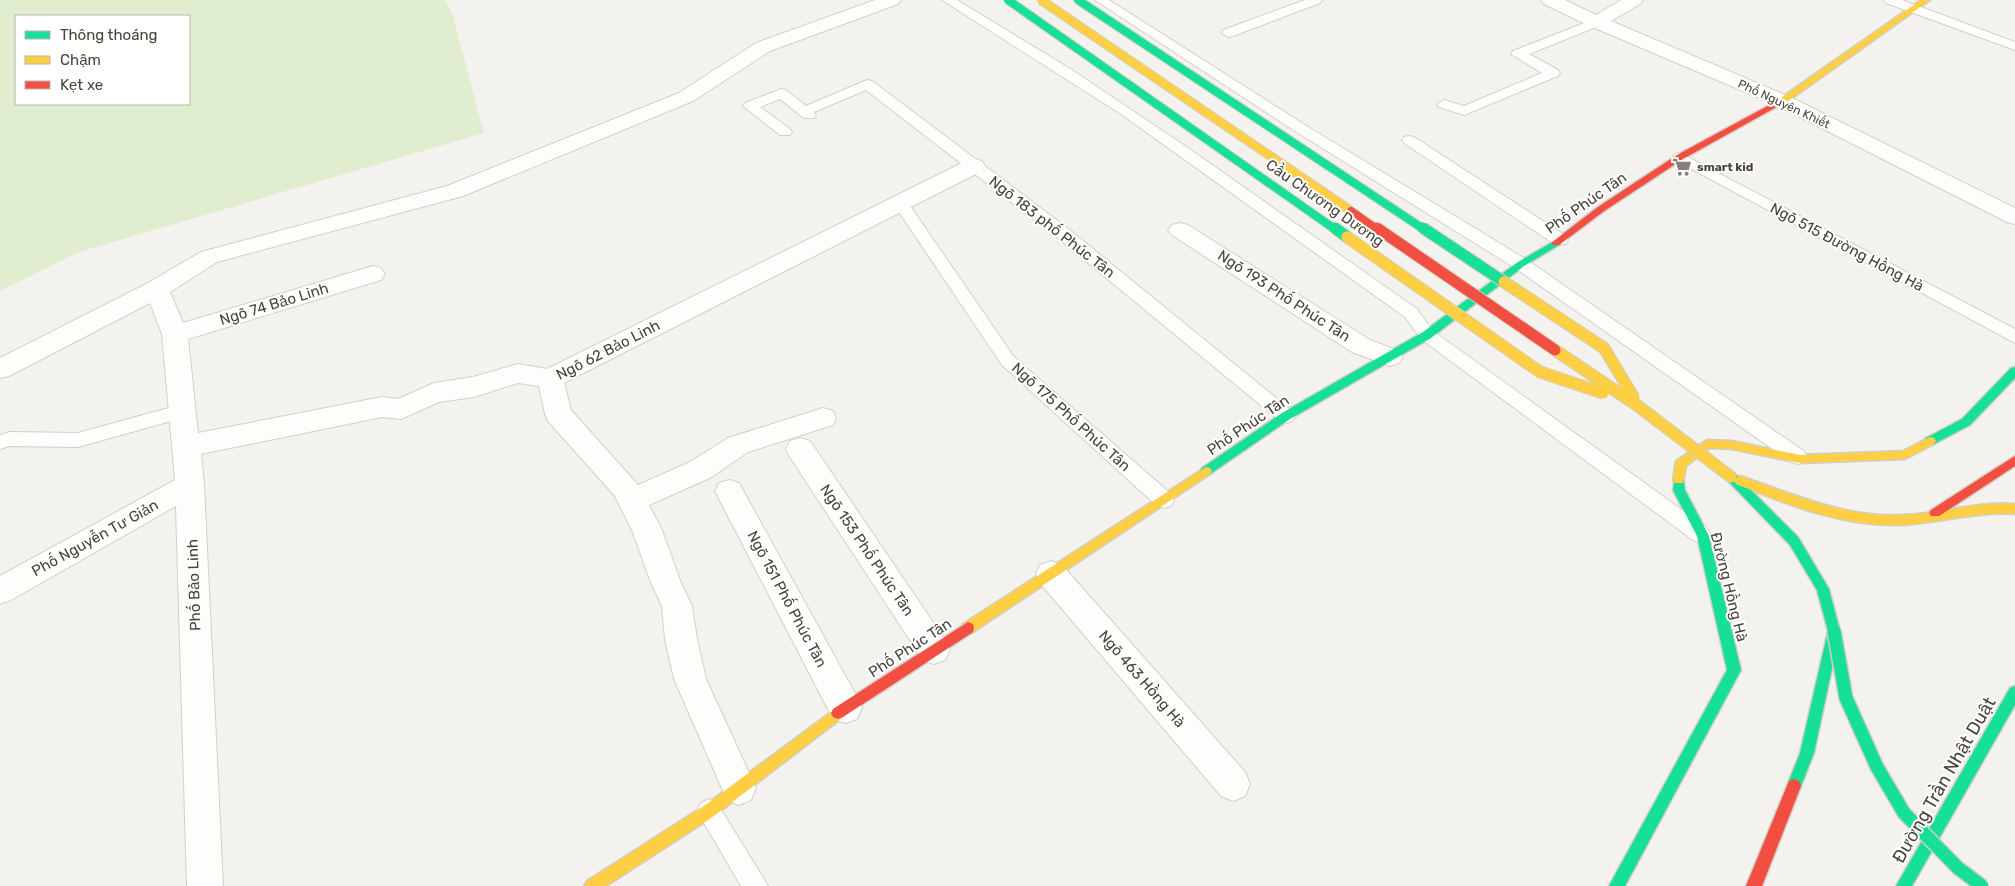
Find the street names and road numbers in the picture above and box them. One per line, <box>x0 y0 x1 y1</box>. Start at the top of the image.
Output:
street label: Phố Nguyên Khiết <box>1736 76 1833 132</box>
street label: Cầu Chương Dương <box>1263 155 1388 251</box>
street label: Phố Phúc Tân <box>1542 168 1630 238</box>
street label: Ngõ 183 phố Phúc Tân <box>985 172 1119 282</box>
street label: Ngõ 515 Đường Hồng Hà <box>1767 199 1927 295</box>
street label: Ngõ 193 Phố Phúc Tân <box>1214 246 1354 346</box>
street label: Ngõ 74 Bảo Linh <box>217 279 331 329</box>
street label: Ngõ 62 Bảo Linh <box>553 316 663 384</box>
street label: Ngõ 175 Phố Phúc Tân <box>1008 359 1134 475</box>
street label: Phố Phúc Tân <box>1203 391 1292 459</box>
street label: Ngõ 153 Phố Phúc Tân <box>816 481 918 619</box>
street label: Phố Nguyễn Tư Giản <box>28 496 161 580</box>
street label: Ngõ 151 Phố Phúc Tân <box>743 528 831 670</box>
street label: Đường Hồng Hà <box>1707 530 1751 644</box>
street label: Phố Bảo Linh <box>183 539 205 631</box>
street label: Phố Phúc Tân <box>865 614 955 681</box>
street label: Ngõ 463 Hồng Hà <box>1095 627 1189 731</box>
street label: Đường Trần Nhật Duật <box>1887 693 2001 867</box>

